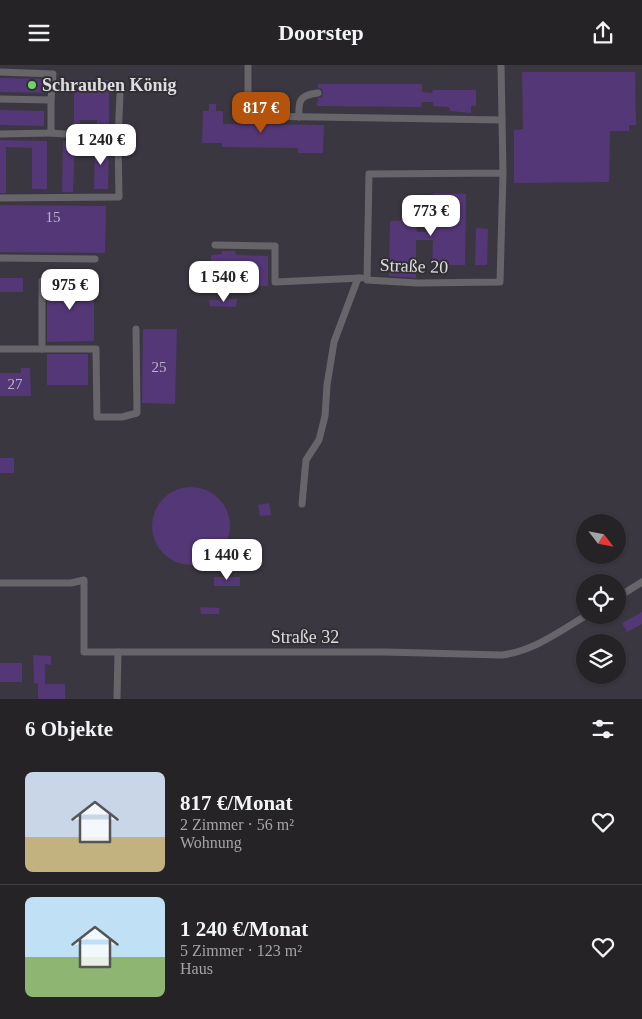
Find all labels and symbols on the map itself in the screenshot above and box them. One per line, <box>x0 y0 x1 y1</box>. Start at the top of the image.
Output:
place label: Schrauben König <box>42 75 177 95</box>
marker: Schrauben König <box>26 79 38 91</box>
pin: 817 € <box>226 92 296 134</box>
pin: 1 240 € <box>55 123 147 166</box>
pin: 773 € <box>396 195 466 237</box>
house number: 15 <box>46 209 61 225</box>
street label: Straße 20 <box>379 255 449 277</box>
pin: 1 540 € <box>178 261 270 303</box>
pin: 975 € <box>35 269 105 311</box>
house number: 25 <box>152 359 167 375</box>
house number: 27 <box>8 376 23 392</box>
north arrow <box>576 514 626 564</box>
pin: 1 440 € <box>181 539 273 581</box>
street label: Straße 32 <box>271 627 339 647</box>

